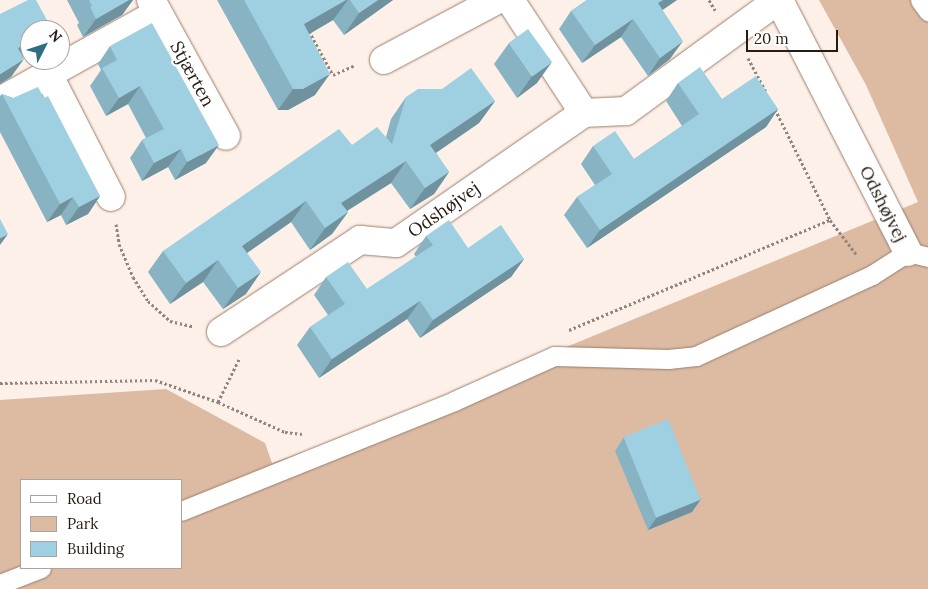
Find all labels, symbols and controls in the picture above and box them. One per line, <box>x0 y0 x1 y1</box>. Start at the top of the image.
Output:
north arrow <box>20 20 70 70</box>
scale bar <box>748 20 840 52</box>
text: N <box>45 26 66 46</box>
text: 20 m <box>754 29 789 48</box>
street label: Stjærten <box>165 38 219 110</box>
street label: Odshøjvej <box>855 162 911 246</box>
street label: Odshøjvej <box>404 177 484 243</box>
legend <box>20 479 182 569</box>
text: Road <box>67 489 102 508</box>
text: Park <box>67 514 98 533</box>
text: Building <box>67 539 124 558</box>

